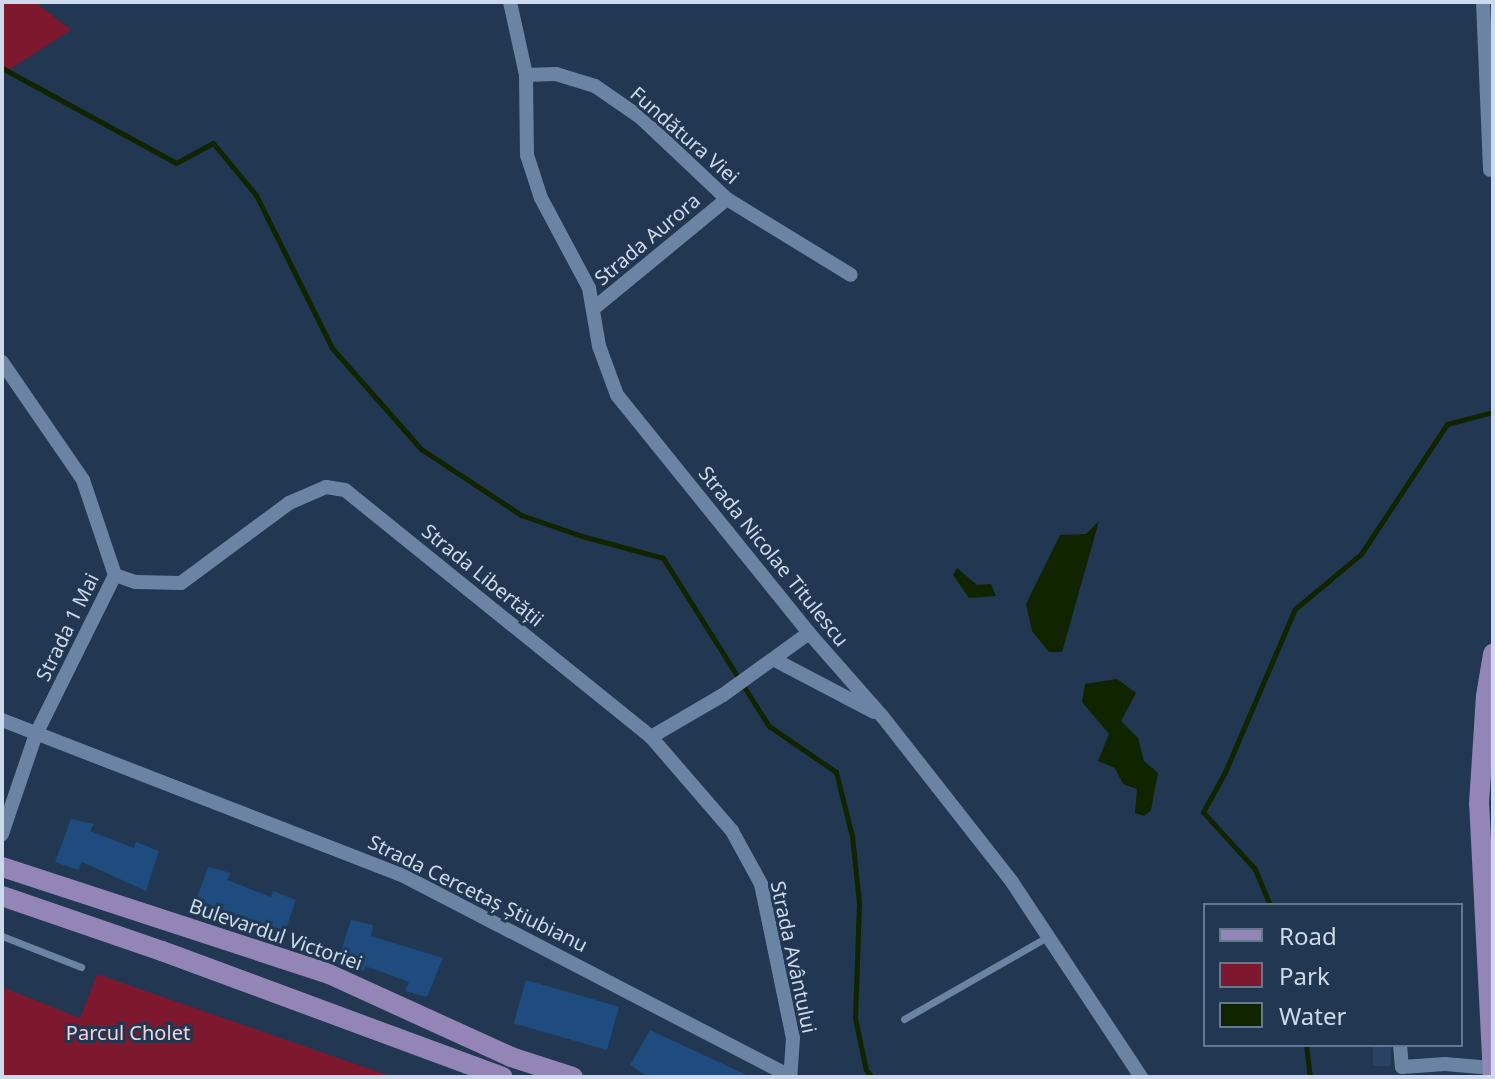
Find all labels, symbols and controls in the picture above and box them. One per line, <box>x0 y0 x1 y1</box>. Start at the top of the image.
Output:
street label: Fundătura Viei <box>626 81 744 189</box>
street label: Strada Aurora <box>589 188 705 290</box>
street label: Strada Nicolae Titulescu <box>694 461 854 651</box>
street label: Strada Libertății <box>417 519 549 631</box>
street label: Strada 1 Mai <box>31 569 103 685</box>
street label: Strada Cercetaș Știubianu <box>364 829 592 957</box>
street label: Strada Avântului <box>766 879 822 1035</box>
street label: Bulevardul Victoriei <box>186 893 366 975</box>
legend <box>1203 903 1463 1047</box>
text: Road <box>1279 919 1337 952</box>
text: Park <box>1279 959 1330 992</box>
text: Water <box>1279 999 1346 1032</box>
park label: Parcul Cholet <box>66 1020 190 1044</box>

